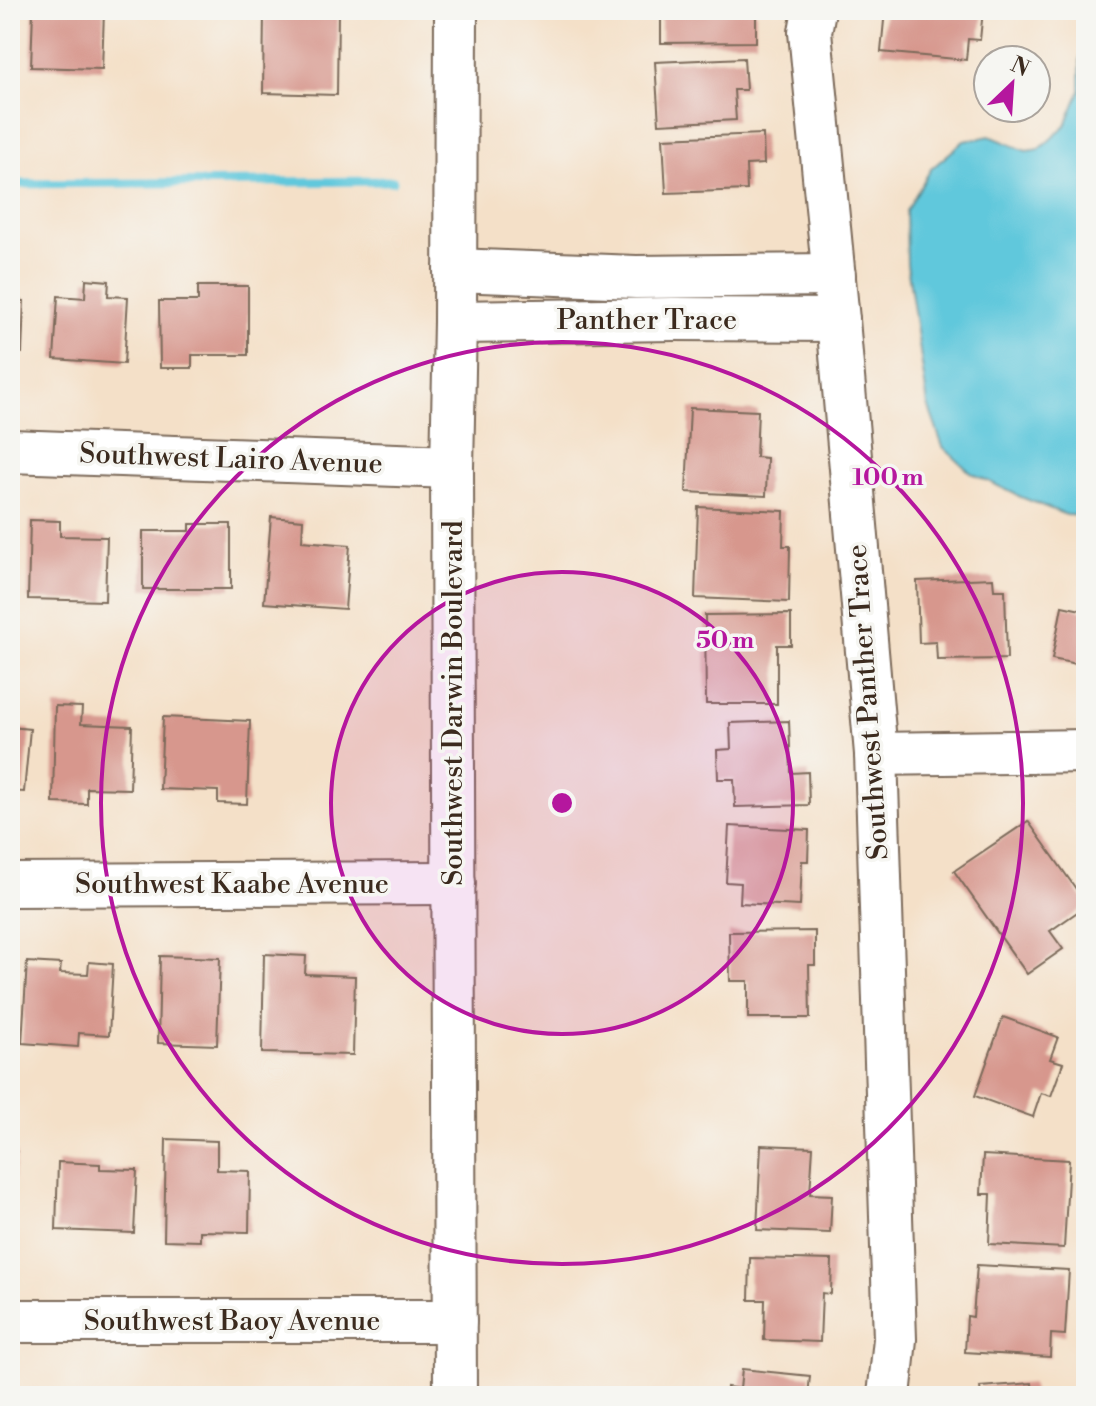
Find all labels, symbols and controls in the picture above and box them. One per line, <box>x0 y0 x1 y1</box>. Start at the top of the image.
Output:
north arrow <box>972 44 1052 124</box>
text: N <box>1006 51 1034 83</box>
street label: Panther Trace <box>557 303 737 338</box>
street label: Southwest Lairo Avenue <box>79 436 383 482</box>
text: 100 m <box>852 463 924 493</box>
street label: Southwest Darwin Boulevard <box>436 520 471 886</box>
street label: Southwest Panther Trace <box>840 543 896 861</box>
text: 50 m <box>696 626 754 656</box>
centre of rings <box>548 789 576 817</box>
street label: Southwest Kaabe Avenue <box>75 867 389 902</box>
street label: Southwest Baoy Avenue <box>84 1304 380 1339</box>

